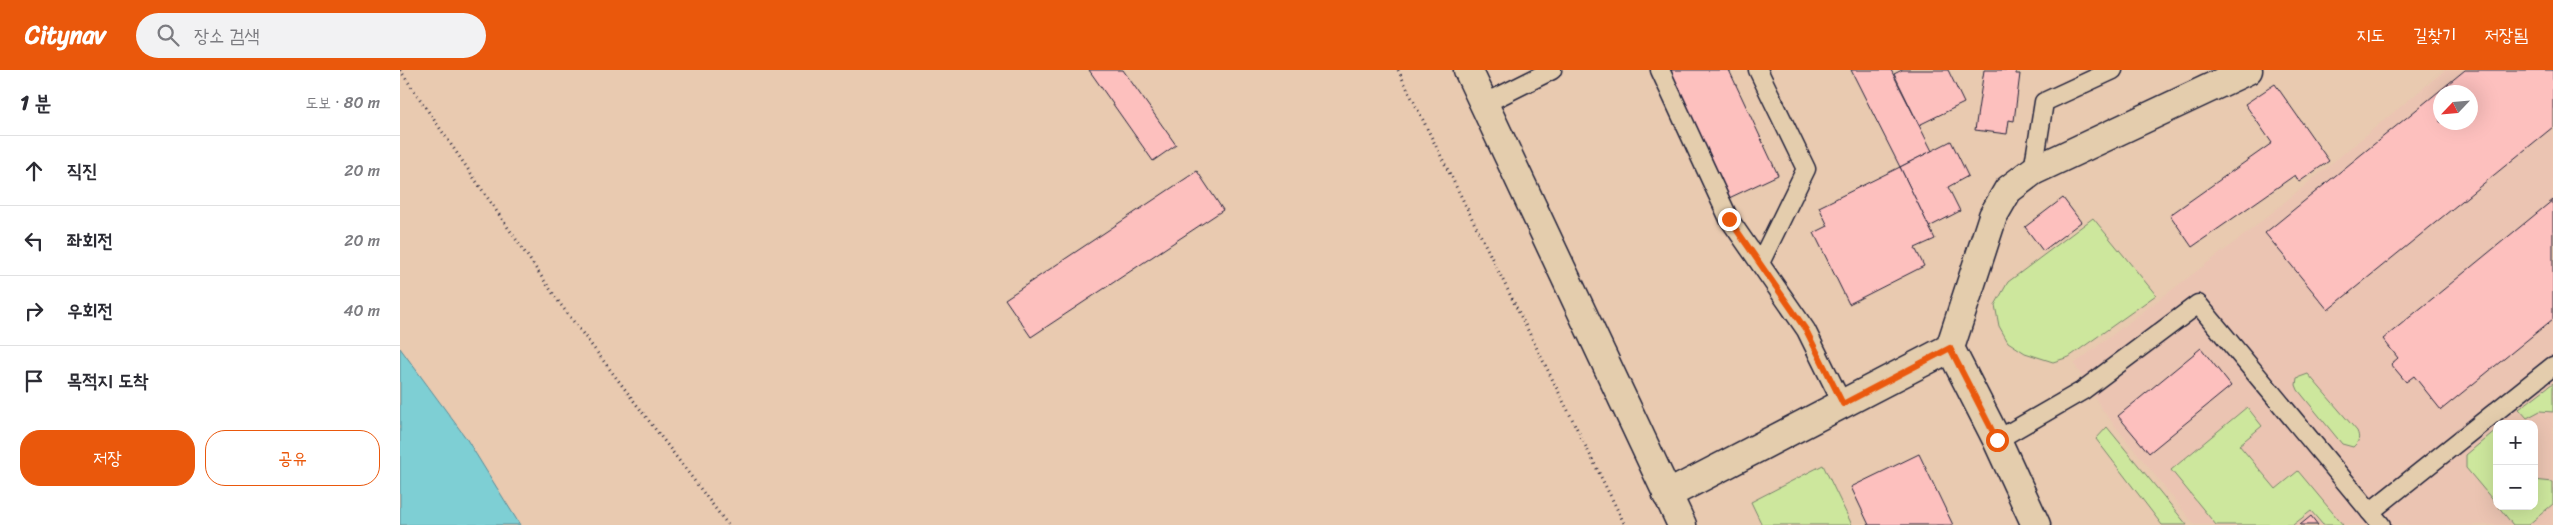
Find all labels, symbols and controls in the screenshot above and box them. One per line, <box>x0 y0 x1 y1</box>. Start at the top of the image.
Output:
search box <box>136 13 486 58</box>
text: Citynav <box>25 14 106 56</box>
text: 장소 검색 <box>194 19 260 52</box>
text: 지도 <box>2356 19 2385 51</box>
text: 길찾기 <box>2413 19 2457 51</box>
text: 저장됨 <box>2485 19 2528 51</box>
icon: search <box>154 21 182 49</box>
text: 1 분 <box>20 84 51 122</box>
north arrow <box>2433 85 2478 130</box>
text: 도보 · 80 m <box>305 88 380 117</box>
text: 직진 <box>67 154 98 187</box>
text: 20 m <box>344 156 380 185</box>
icon: ahead <box>20 157 48 185</box>
route end <box>1718 208 1741 231</box>
text: 좌회전 <box>67 224 113 257</box>
text: 20 m <box>344 226 380 255</box>
icon: left <box>20 227 48 255</box>
text: 우회전 <box>67 294 113 327</box>
text: 40 m <box>343 296 380 325</box>
icon: right <box>20 297 48 325</box>
text: 목적지 도착 <box>67 364 148 397</box>
icon: arrive <box>20 367 48 395</box>
map controls <box>2493 420 2538 510</box>
button: + <box>2493 420 2538 465</box>
route start <box>1986 429 2009 452</box>
button: 저장 <box>20 430 195 486</box>
button: 공유 <box>205 430 380 486</box>
button: − <box>2493 465 2538 510</box>

